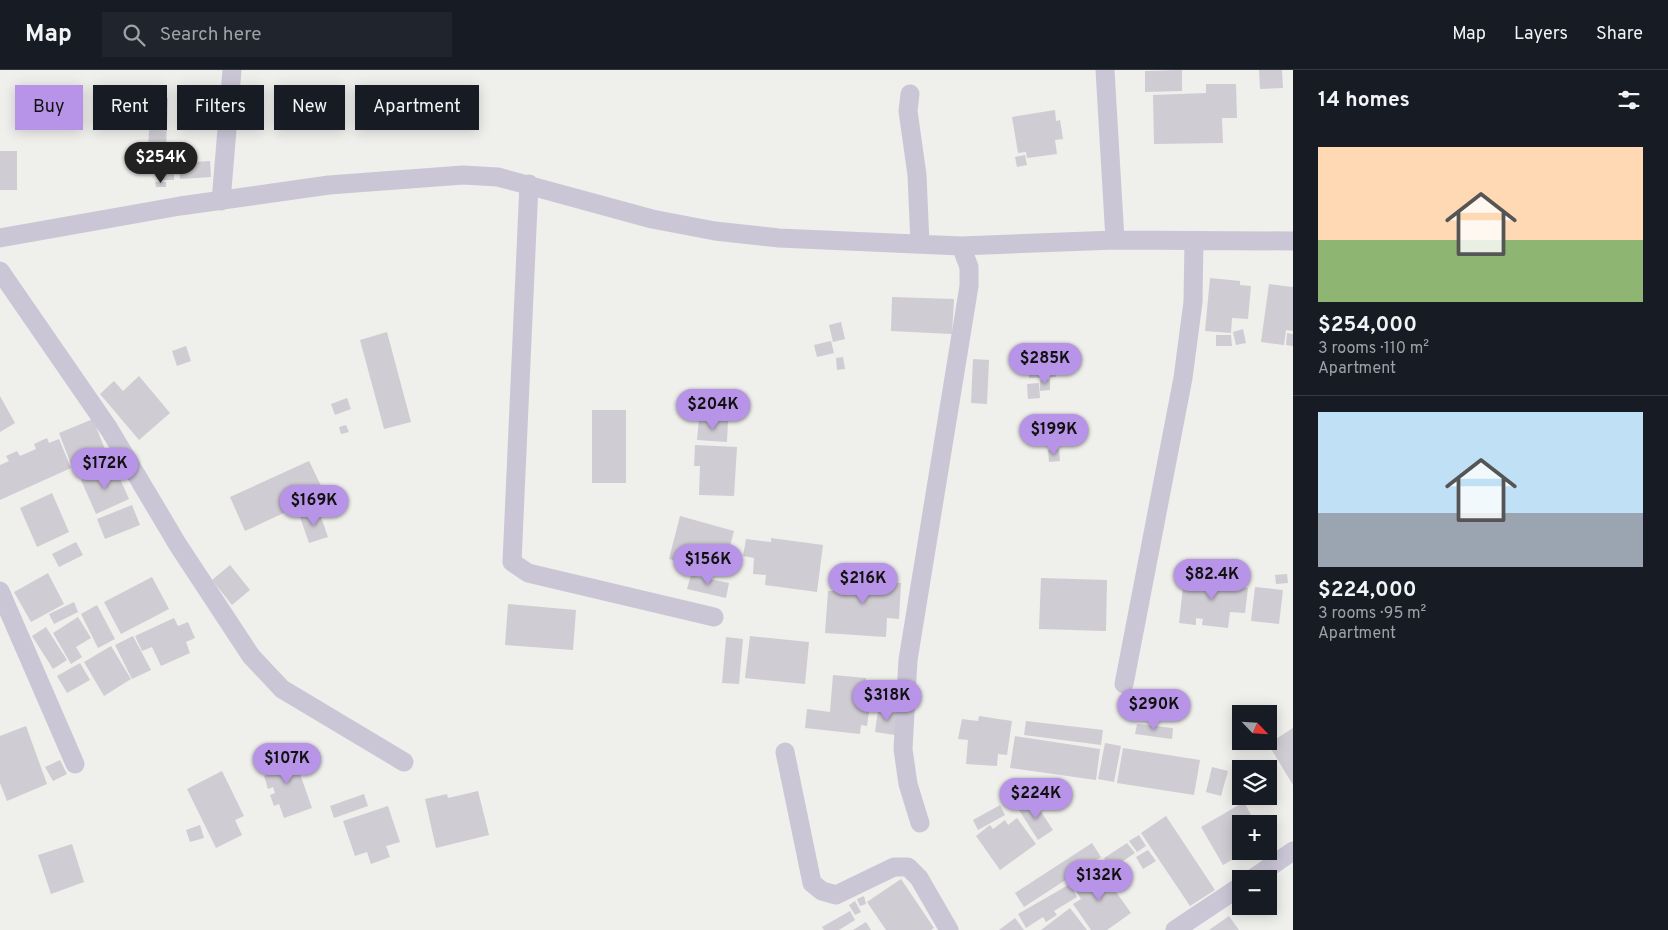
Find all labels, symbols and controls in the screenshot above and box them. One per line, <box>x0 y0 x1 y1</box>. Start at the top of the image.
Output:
search box <box>102 12 452 57</box>
text: Map <box>25 20 72 50</box>
icon: search <box>120 21 148 49</box>
text: Search here <box>160 23 261 47</box>
text: Map <box>1452 23 1486 46</box>
text: Layers <box>1514 23 1568 46</box>
text: Share <box>1596 23 1643 46</box>
chip: Buy <box>15 85 83 130</box>
chip: Rent <box>93 85 167 130</box>
chip: Filters <box>177 85 264 130</box>
chip: New <box>274 85 345 130</box>
chip: Apartment <box>355 85 479 130</box>
icon: filters <box>1615 86 1643 114</box>
text: 14 homes <box>1318 87 1410 114</box>
pin: $254K <box>126 142 196 184</box>
text: $254K <box>135 148 187 168</box>
icon: home <box>1436 179 1526 269</box>
text: $254,000 <box>1318 312 1417 339</box>
text: 3 rooms · 110 m² <box>1318 339 1429 359</box>
pin: $285K <box>1010 342 1080 385</box>
text: $285K <box>1020 349 1070 369</box>
text: Apartment <box>1318 359 1396 379</box>
pin: $204K <box>678 388 748 431</box>
text: $204K <box>687 395 739 415</box>
pin: $199K <box>1019 414 1089 456</box>
text: $199K <box>1030 420 1078 440</box>
icon: home <box>1436 445 1526 535</box>
pin: $172K <box>70 448 140 490</box>
text: $172K <box>82 454 128 474</box>
pin: $169K <box>279 484 349 527</box>
text: $169K <box>290 491 338 511</box>
pin: $156K <box>673 544 743 586</box>
text: $156K <box>685 550 732 570</box>
pin: $82.4K <box>1171 558 1253 601</box>
pin: $216K <box>828 562 898 605</box>
text: $82.4K <box>1185 565 1239 585</box>
text: $216K <box>840 569 887 589</box>
text: $224,000 <box>1318 577 1417 604</box>
text: 3 rooms · 95 m² <box>1318 604 1426 624</box>
text: Apartment <box>1318 624 1396 644</box>
pin: $318K <box>852 680 922 722</box>
text: $318K <box>864 686 910 706</box>
pin: $290K <box>1119 688 1189 731</box>
text: $290K <box>1128 695 1180 715</box>
north arrow <box>1232 705 1278 750</box>
map controls <box>1232 705 1277 915</box>
pin: $107K <box>252 742 322 785</box>
text: $107K <box>264 749 310 769</box>
button: layers <box>1232 760 1277 805</box>
pin: $224K <box>1001 778 1071 820</box>
text: $224K <box>1011 784 1061 804</box>
button: + <box>1232 815 1277 860</box>
pin: $132K <box>1064 860 1134 902</box>
text: $132K <box>1076 866 1122 886</box>
button: − <box>1232 870 1277 915</box>

